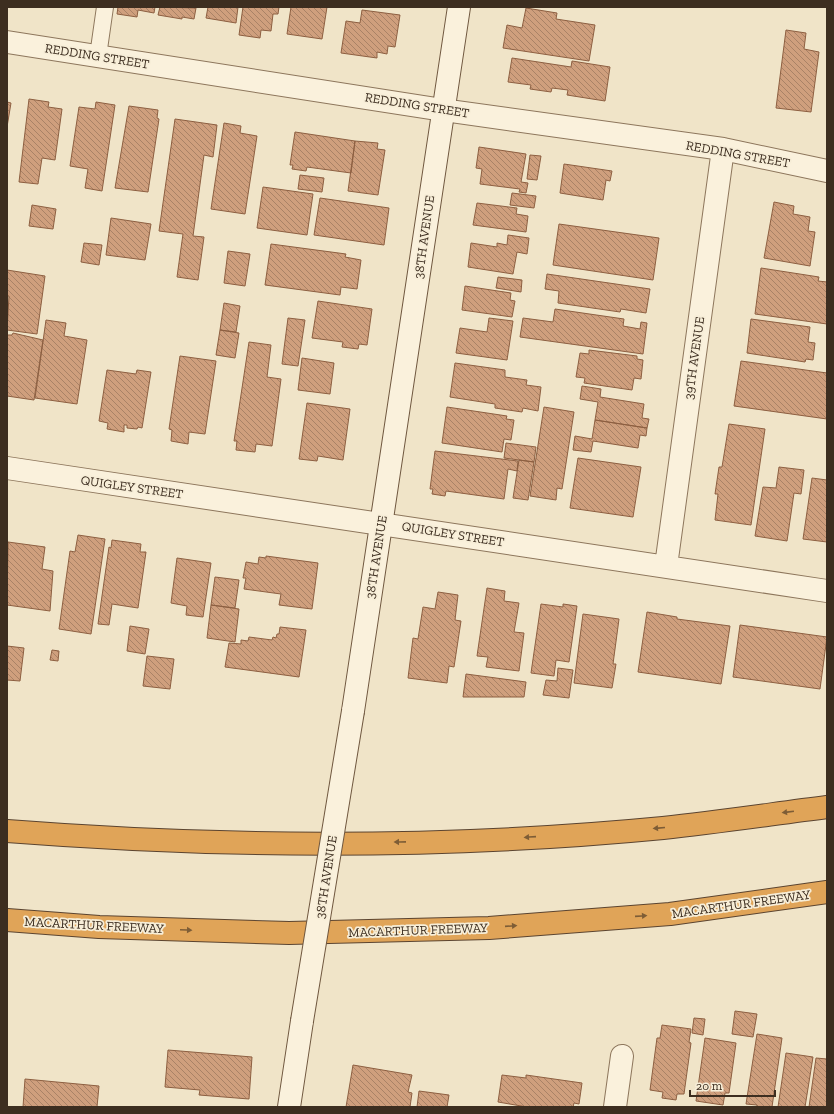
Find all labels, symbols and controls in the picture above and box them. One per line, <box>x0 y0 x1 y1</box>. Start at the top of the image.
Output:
street label: REDDING STREET <box>44 40 150 72</box>
street label: REDDING STREET <box>364 89 470 121</box>
street label: REDDING STREET <box>685 137 791 171</box>
street label: 38TH AVENUE <box>411 194 437 280</box>
street label: 39TH AVENUE <box>681 315 707 401</box>
street label: QUIGLEY STREET <box>80 472 184 502</box>
street label: 38TH AVENUE <box>362 514 390 600</box>
street label: QUIGLEY STREET <box>401 519 505 549</box>
one-way arrow <box>782 808 794 815</box>
one-way arrow <box>653 825 665 831</box>
street label: 38TH AVENUE <box>312 834 340 920</box>
one-way arrow <box>524 834 536 841</box>
one-way arrow <box>394 839 406 846</box>
street label: MACARTHUR FREEWAY <box>671 887 811 921</box>
one-way arrow <box>635 913 647 920</box>
street label: MACARTHUR FREEWAY <box>24 914 164 936</box>
street label: MACARTHUR FREEWAY <box>348 920 488 940</box>
one-way arrow <box>505 923 517 930</box>
one-way arrow <box>180 927 193 933</box>
scale bar <box>690 1072 775 1098</box>
text: 20 m <box>696 1079 723 1093</box>

